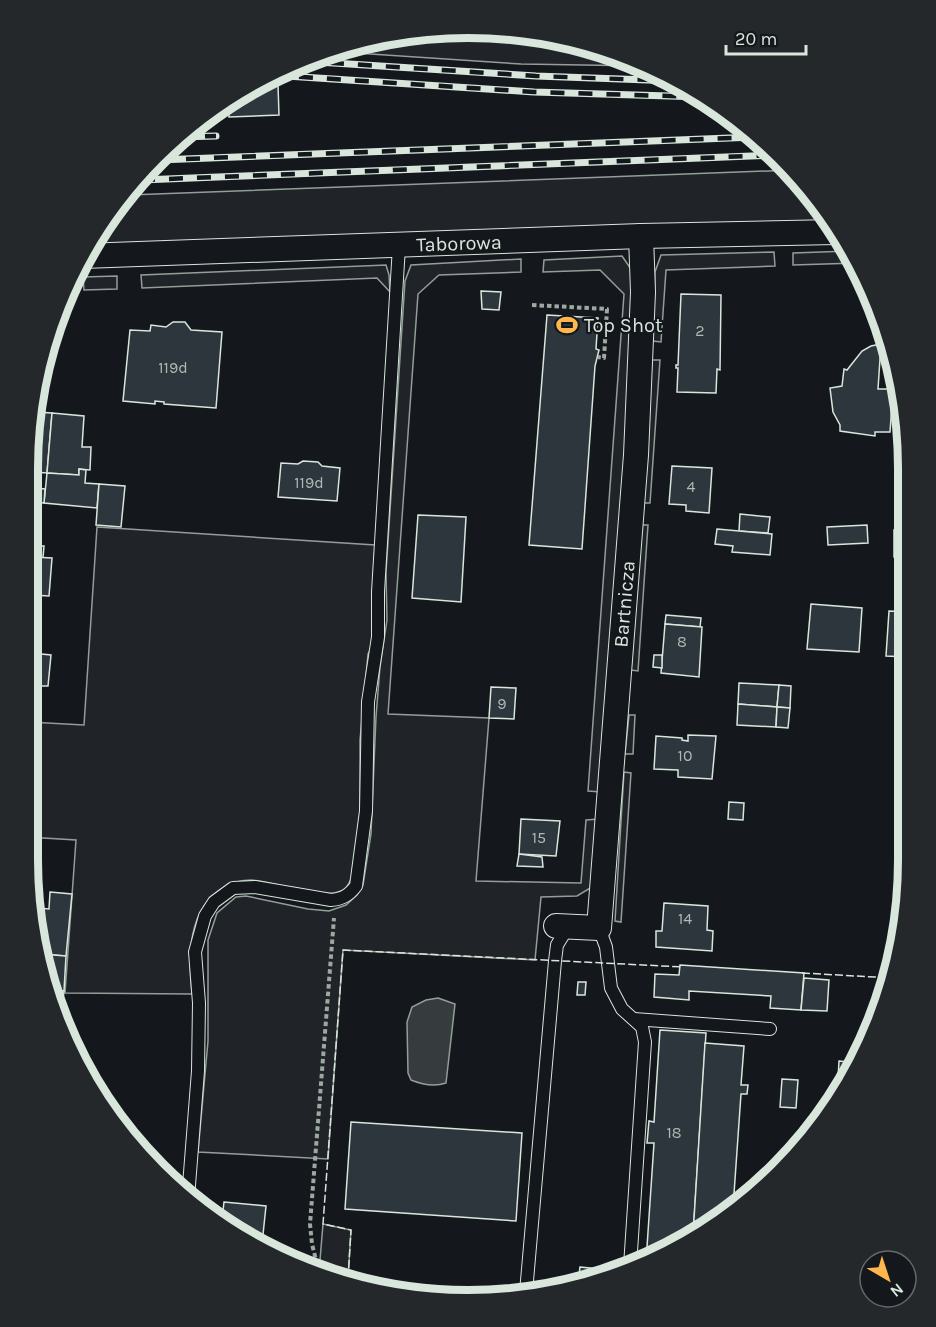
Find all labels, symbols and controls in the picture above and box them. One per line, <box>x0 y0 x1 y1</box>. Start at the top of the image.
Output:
scale bar <box>726 18 806 56</box>
text: 20 m <box>735 28 777 50</box>
street label: Taborowa <box>416 231 502 256</box>
sports icon: Top Shot <box>555 313 579 337</box>
place label: Top Shot <box>584 314 663 337</box>
house number: 2 <box>695 321 705 340</box>
house number: 119d <box>158 358 188 377</box>
house number: 119d <box>294 473 324 492</box>
house number: 4 <box>687 477 696 496</box>
street label: Bartnicza <box>609 560 640 648</box>
house number: 8 <box>677 632 687 651</box>
house number: 9 <box>497 694 507 713</box>
house number: 10 <box>678 746 692 765</box>
house number: 15 <box>532 828 546 847</box>
house number: 14 <box>678 909 692 928</box>
house number: 18 <box>666 1123 682 1142</box>
north arrow <box>858 1249 918 1309</box>
text: N <box>887 1279 908 1301</box>

